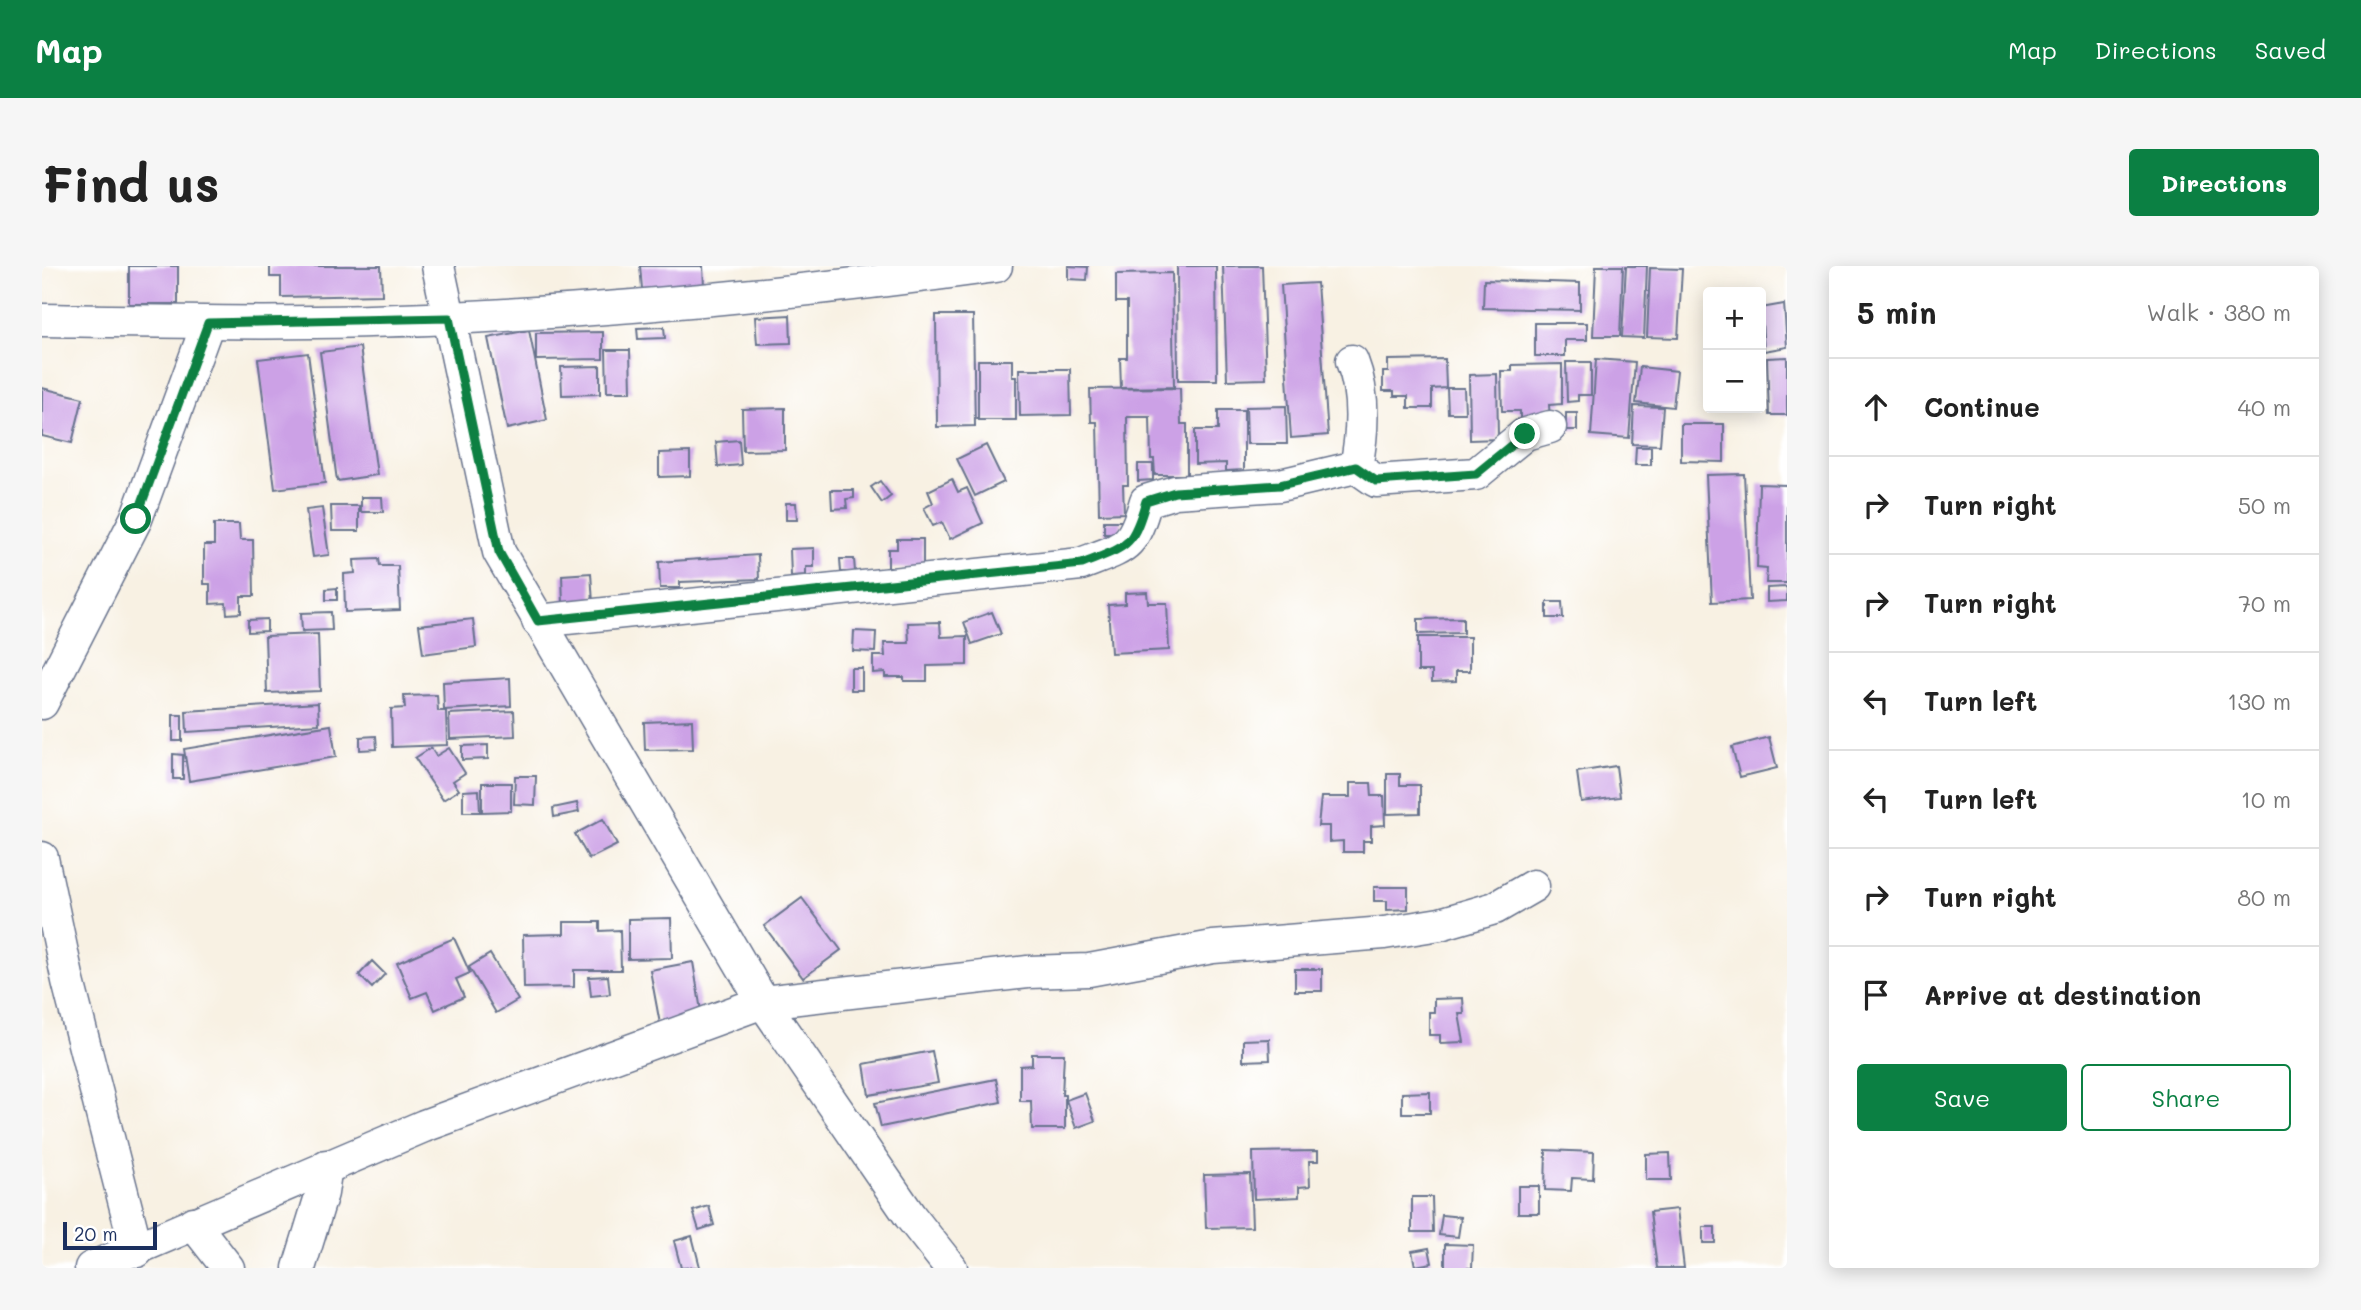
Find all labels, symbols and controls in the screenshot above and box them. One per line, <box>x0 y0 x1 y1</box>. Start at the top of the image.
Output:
text: Map <box>35 28 103 71</box>
text: Map <box>2008 34 2057 65</box>
text: Directions <box>2095 34 2217 65</box>
text: Saved <box>2255 34 2326 65</box>
button: Directions <box>2129 149 2319 216</box>
text: Find us <box>42 151 220 214</box>
map controls <box>1703 287 1766 413</box>
button: + <box>1703 287 1766 350</box>
text: 5 min <box>1857 292 1937 332</box>
text: Walk · 380 m <box>2146 297 2291 327</box>
button: − <box>1703 350 1766 413</box>
icon: ahead <box>1857 388 1895 426</box>
text: Continue <box>1924 390 2040 424</box>
text: 40 m <box>2238 392 2291 422</box>
route end <box>1509 418 1540 449</box>
icon: right <box>1857 486 1895 524</box>
text: Turn right <box>1924 488 2057 522</box>
text: 50 m <box>2238 490 2291 520</box>
route start <box>120 503 151 534</box>
icon: right <box>1857 584 1895 622</box>
text: Turn right <box>1924 586 2057 620</box>
text: 70 m <box>2238 588 2291 618</box>
icon: left <box>1857 682 1895 720</box>
text: Turn left <box>1924 684 2037 718</box>
text: 130 m <box>2227 686 2291 716</box>
icon: left <box>1857 780 1895 818</box>
text: Turn left <box>1924 782 2037 816</box>
text: 10 m <box>2241 784 2291 814</box>
icon: right <box>1857 878 1895 916</box>
text: Turn right <box>1924 880 2057 914</box>
text: 80 m <box>2237 882 2291 912</box>
icon: arrive <box>1857 976 1895 1014</box>
text: Arrive at destination <box>1924 978 2201 1012</box>
button: Save <box>1857 1064 2067 1131</box>
button: Share <box>2081 1064 2291 1131</box>
scale bar <box>63 1219 158 1251</box>
text: 20 m <box>74 1221 118 1246</box>

